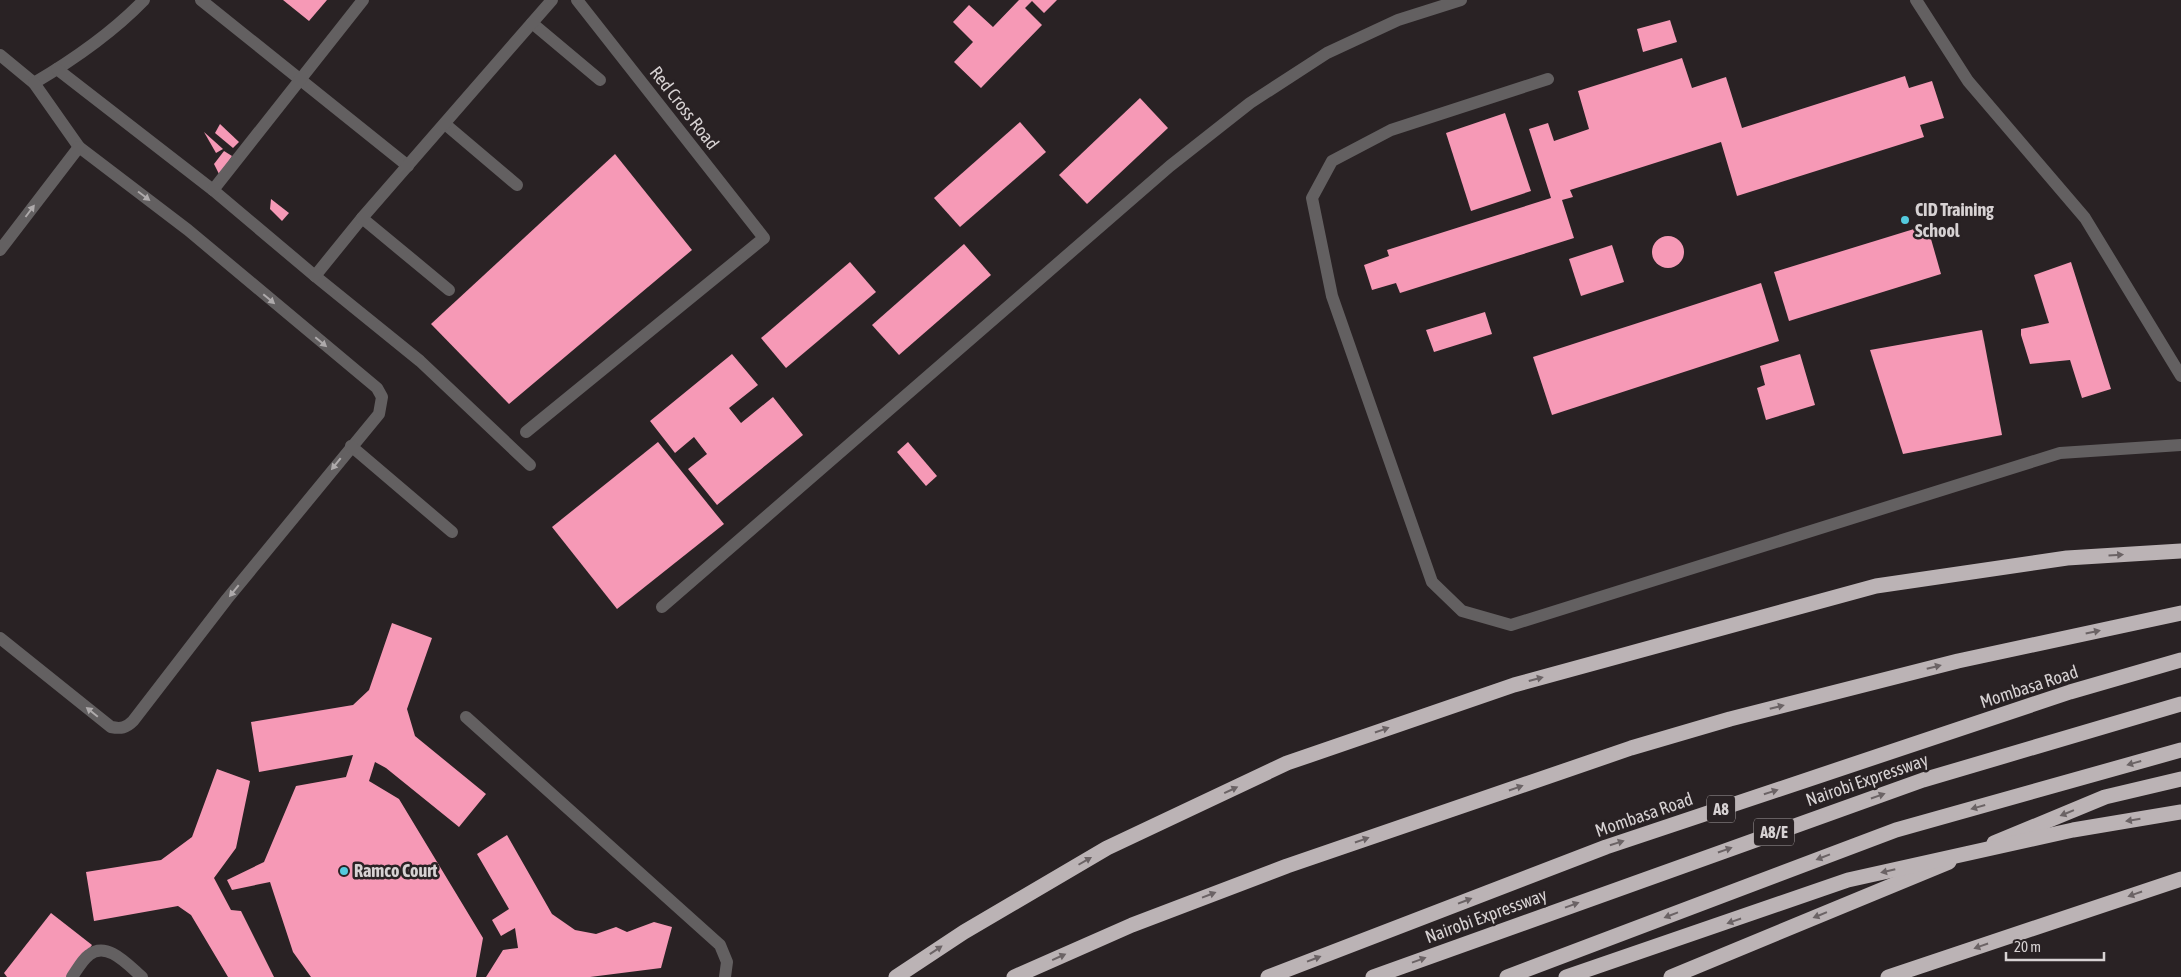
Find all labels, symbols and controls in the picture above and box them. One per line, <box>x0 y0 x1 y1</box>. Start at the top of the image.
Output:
street label: Red Cross Road <box>645 62 723 153</box>
one-way arrow <box>137 191 151 201</box>
place label: CID Training School <box>1915 199 1994 241</box>
one-way arrow <box>24 205 35 218</box>
marker: CID Training School <box>1899 214 1911 226</box>
one-way arrow <box>263 293 275 305</box>
one-way arrow <box>315 337 328 348</box>
one-way arrow <box>331 458 342 471</box>
one-way arrow <box>2108 551 2124 559</box>
one-way arrow <box>228 584 239 597</box>
one-way arrow <box>2086 628 2101 636</box>
street label: Mombasa Road <box>1977 661 2081 712</box>
one-way arrow <box>1927 663 1942 671</box>
one-way arrow <box>1528 674 1543 682</box>
one-way arrow <box>1770 702 1785 710</box>
one-way arrow <box>86 707 99 718</box>
one-way arrow <box>1374 726 1389 733</box>
street label: Nairobi Expressway <box>1803 749 1931 810</box>
one-way arrow <box>2126 759 2142 767</box>
one-way arrow <box>1508 783 1523 791</box>
one-way arrow <box>1223 785 1238 794</box>
street label: Mombasa Road <box>1592 788 1695 841</box>
one-way arrow <box>1764 788 1779 795</box>
one-way arrow <box>1871 792 1886 800</box>
road number: A8 <box>1707 796 1735 822</box>
one-way arrow <box>1970 803 1985 811</box>
one-way arrow <box>2060 810 2075 817</box>
one-way arrow <box>2125 816 2141 824</box>
road number: A8/E <box>1754 819 1794 846</box>
one-way arrow <box>1355 836 1370 844</box>
one-way arrow <box>1610 839 1625 846</box>
one-way arrow <box>1717 846 1732 853</box>
one-way arrow <box>1816 854 1831 862</box>
one-way arrow <box>1078 857 1091 866</box>
place label: Ramco Court <box>354 860 438 881</box>
marker: Ramco Court <box>338 865 350 877</box>
one-way arrow <box>1880 868 1896 876</box>
street label: Nairobi Expressway <box>1422 884 1550 947</box>
one-way arrow <box>2127 890 2142 898</box>
one-way arrow <box>1202 891 1216 899</box>
one-way arrow <box>1458 897 1473 904</box>
one-way arrow <box>1564 901 1579 908</box>
one-way arrow <box>1812 911 1827 919</box>
one-way arrow <box>1664 912 1679 919</box>
one-way arrow <box>1726 918 1741 925</box>
scale bar <box>2006 930 2104 962</box>
text: 20 m <box>2014 938 2041 955</box>
one-way arrow <box>1973 943 1988 950</box>
one-way arrow <box>930 945 943 955</box>
one-way arrow <box>1052 953 1066 961</box>
one-way arrow <box>1307 955 1321 963</box>
one-way arrow <box>1412 956 1427 964</box>

